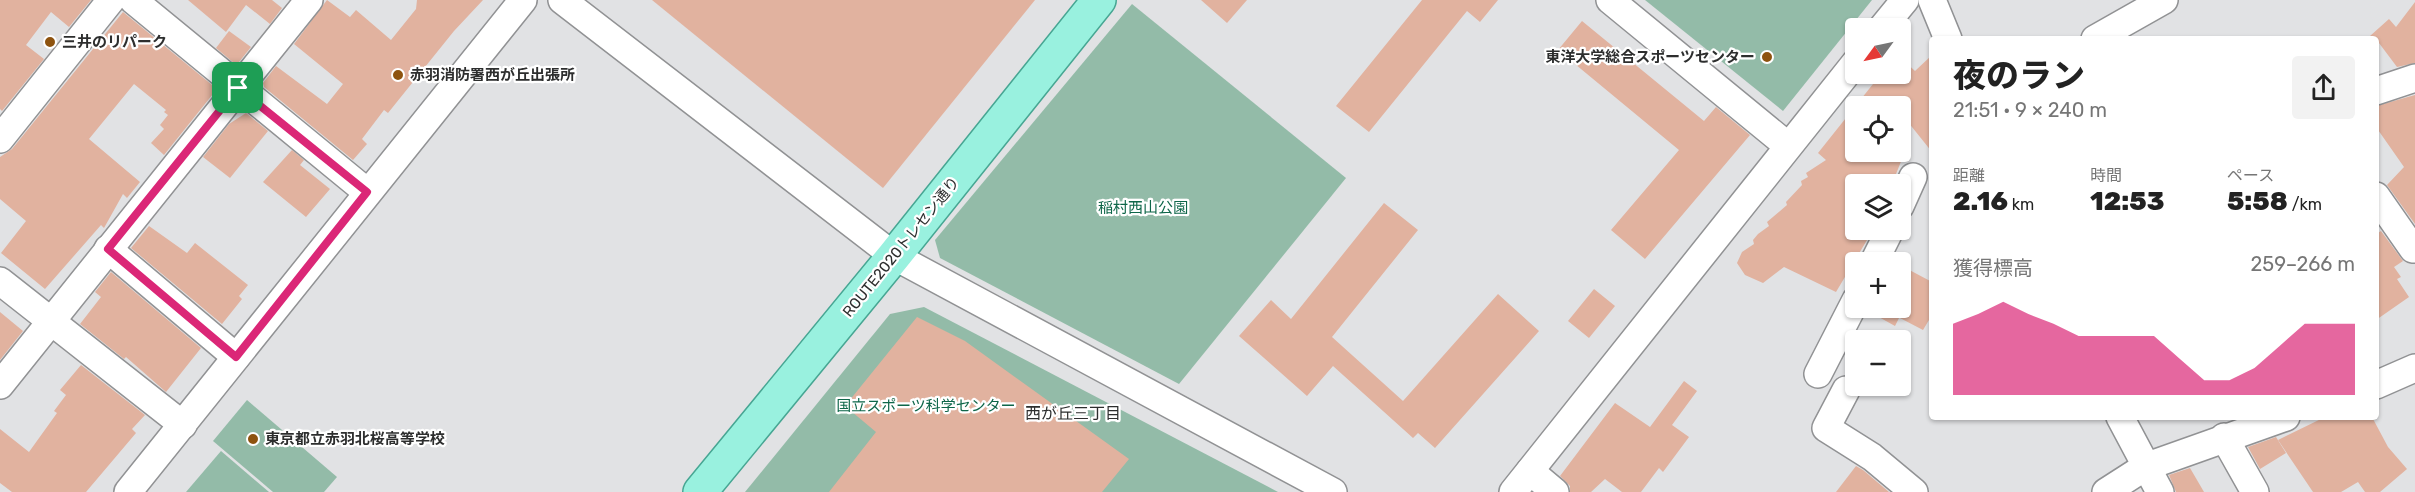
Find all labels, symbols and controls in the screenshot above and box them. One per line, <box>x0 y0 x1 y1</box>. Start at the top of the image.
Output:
north arrow <box>1845 18 1911 84</box>
map controls <box>1845 18 1911 396</box>
place label: 三井のリパーク <box>62 33 167 51</box>
marker: 三井のリパーク <box>43 35 57 49</box>
place label: 東洋大学総合スポーツセンター <box>1545 48 1755 66</box>
marker: 東洋大学総合スポーツセンター <box>1760 50 1774 64</box>
text: 夜のラン <box>1953 56 2085 95</box>
button: share <box>2292 56 2355 119</box>
pin <box>212 62 263 113</box>
place label: 赤羽消防署西が丘出張所 <box>410 66 575 84</box>
marker: 赤羽消防署西が丘出張所 <box>391 68 405 82</box>
icon: arrive <box>221 71 254 104</box>
button: locate <box>1845 96 1911 162</box>
text: 21:51 · 9 × 240 m <box>1953 98 2107 122</box>
text: 距離 <box>1953 166 1985 185</box>
text: 時間 <box>2090 166 2122 185</box>
text: ペース <box>2227 166 2274 185</box>
street label: ROUTE2020トレセン通り <box>839 173 963 321</box>
button: layers <box>1845 174 1911 240</box>
text: 2.16 <box>1953 186 2008 217</box>
text: 12:53 <box>2090 186 2164 217</box>
text: 5:58 <box>2227 186 2288 217</box>
text: km <box>2008 195 2034 214</box>
text: /km <box>2288 195 2322 214</box>
park label: 稲村西山公園 <box>1098 199 1188 217</box>
button: + <box>1845 252 1911 318</box>
text: 259–266 m <box>2251 252 2355 276</box>
text: 獲得標高 <box>1953 256 2033 280</box>
button: − <box>1845 330 1911 396</box>
park label: 国立スポーツ科学センター <box>836 397 1016 415</box>
district label: 西が丘三丁目 <box>1025 404 1121 423</box>
place label: 東京都立赤羽北桜高等学校 <box>265 430 445 448</box>
marker: 東京都立赤羽北桜高等学校 <box>246 432 260 446</box>

